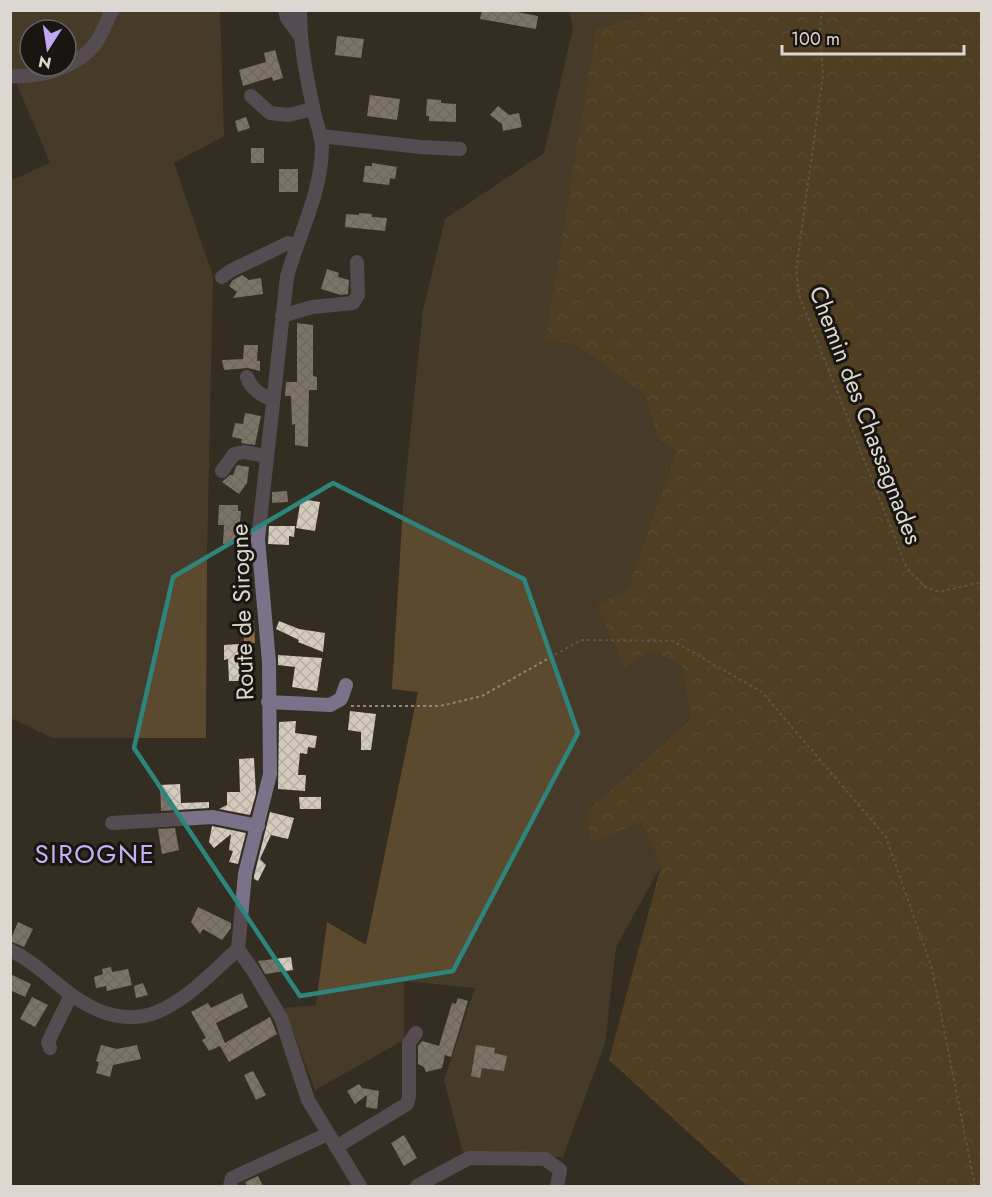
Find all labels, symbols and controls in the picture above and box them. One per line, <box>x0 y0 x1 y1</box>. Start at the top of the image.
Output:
north arrow <box>18 18 78 78</box>
scale bar <box>782 18 964 56</box>
text: 100 m <box>791 26 840 52</box>
text: N <box>36 50 54 75</box>
street label: Chemin des Chassagnades <box>801 281 931 549</box>
street label: Route de Sirogne <box>221 523 263 701</box>
district label: SIROGNE <box>35 835 155 873</box>

